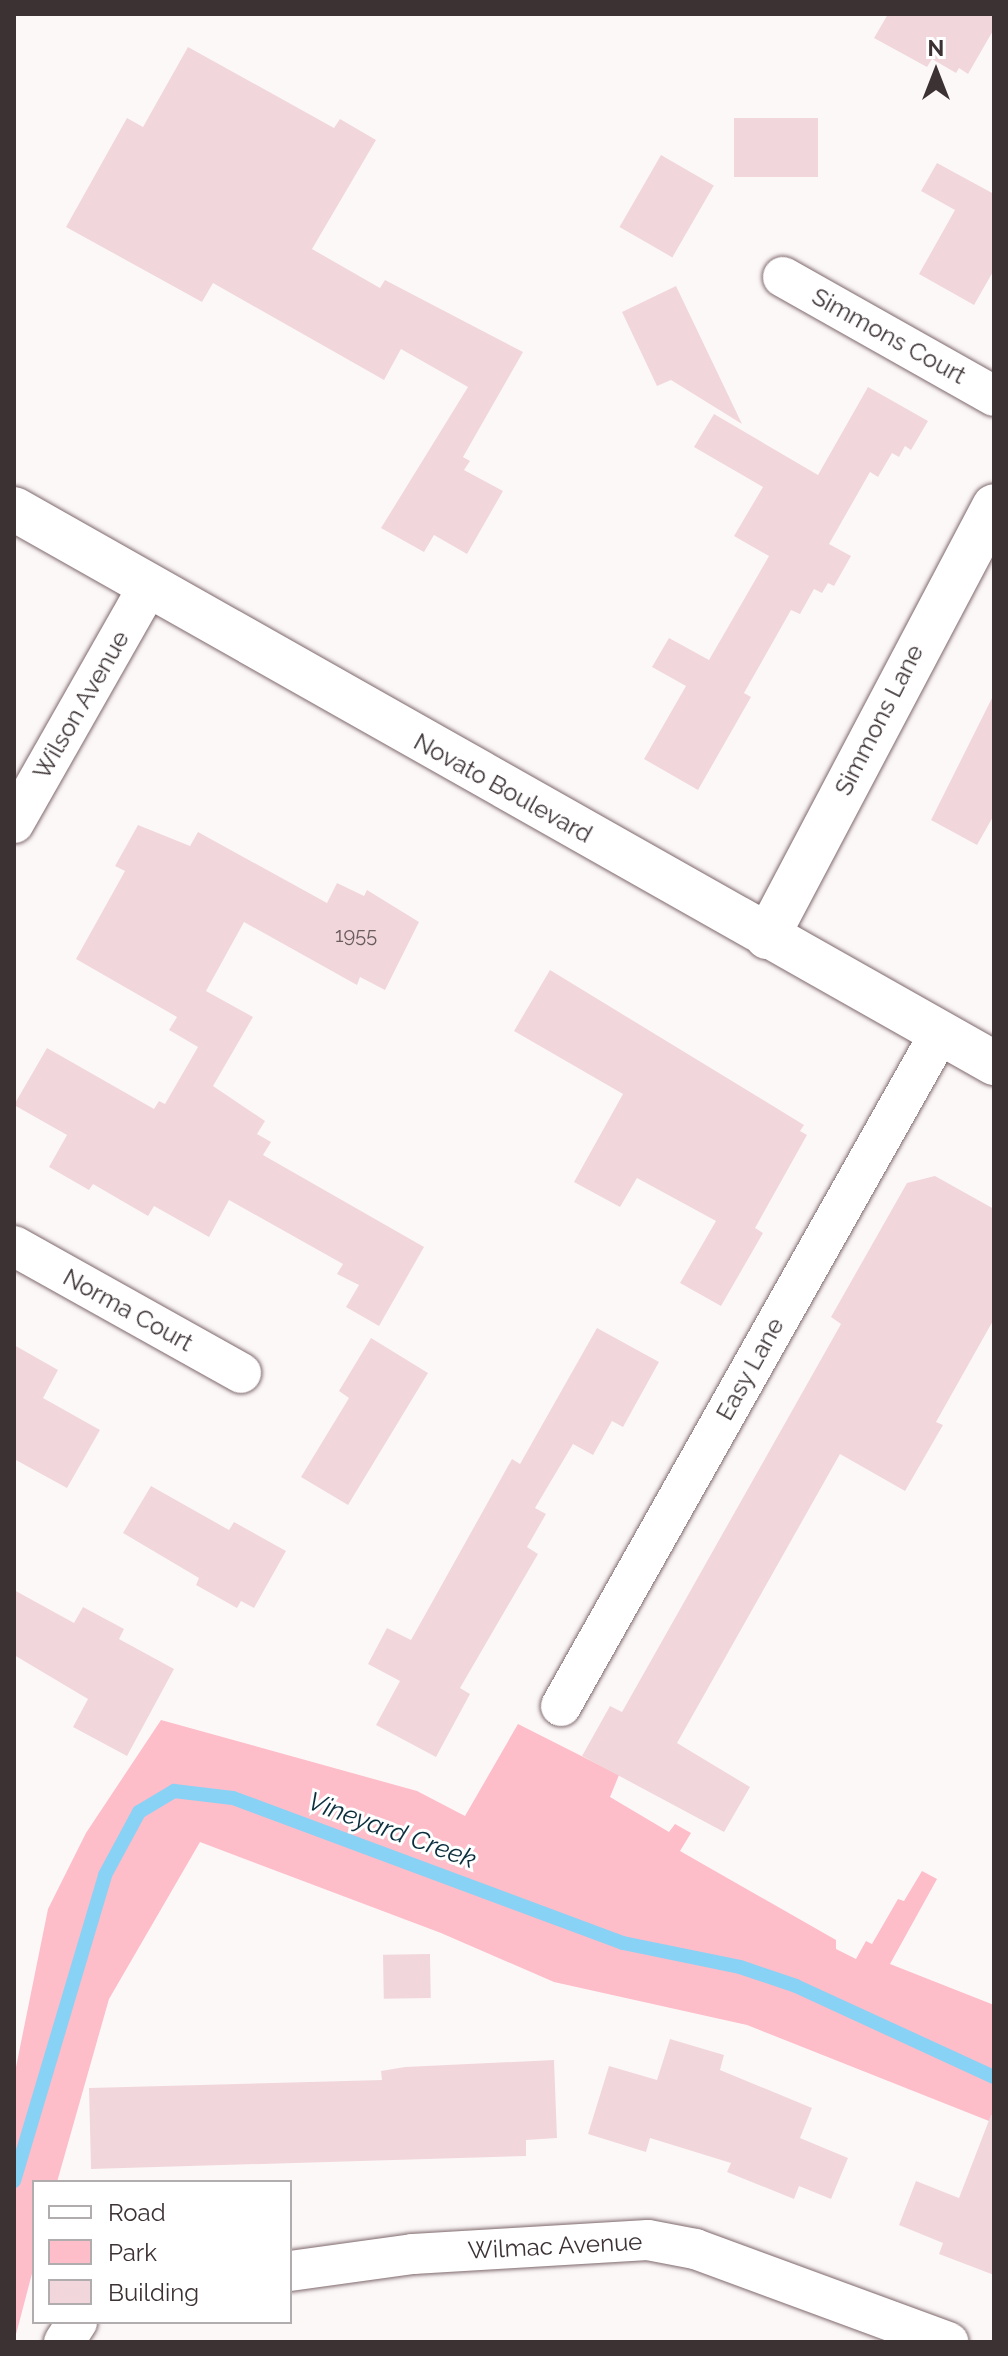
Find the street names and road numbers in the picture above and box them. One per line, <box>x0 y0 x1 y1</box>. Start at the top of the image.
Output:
street label: Simmons Court <box>807 282 971 390</box>
street label: Wilson Avenue <box>27 625 135 785</box>
street label: Simmons Lane <box>829 640 929 800</box>
street label: Novato Boulevard <box>409 727 597 849</box>
street label: Norma Court <box>58 1263 198 1357</box>
street label: Easy Lane <box>710 1312 790 1426</box>
street label: Wilmac Avenue <box>467 2227 643 2265</box>

